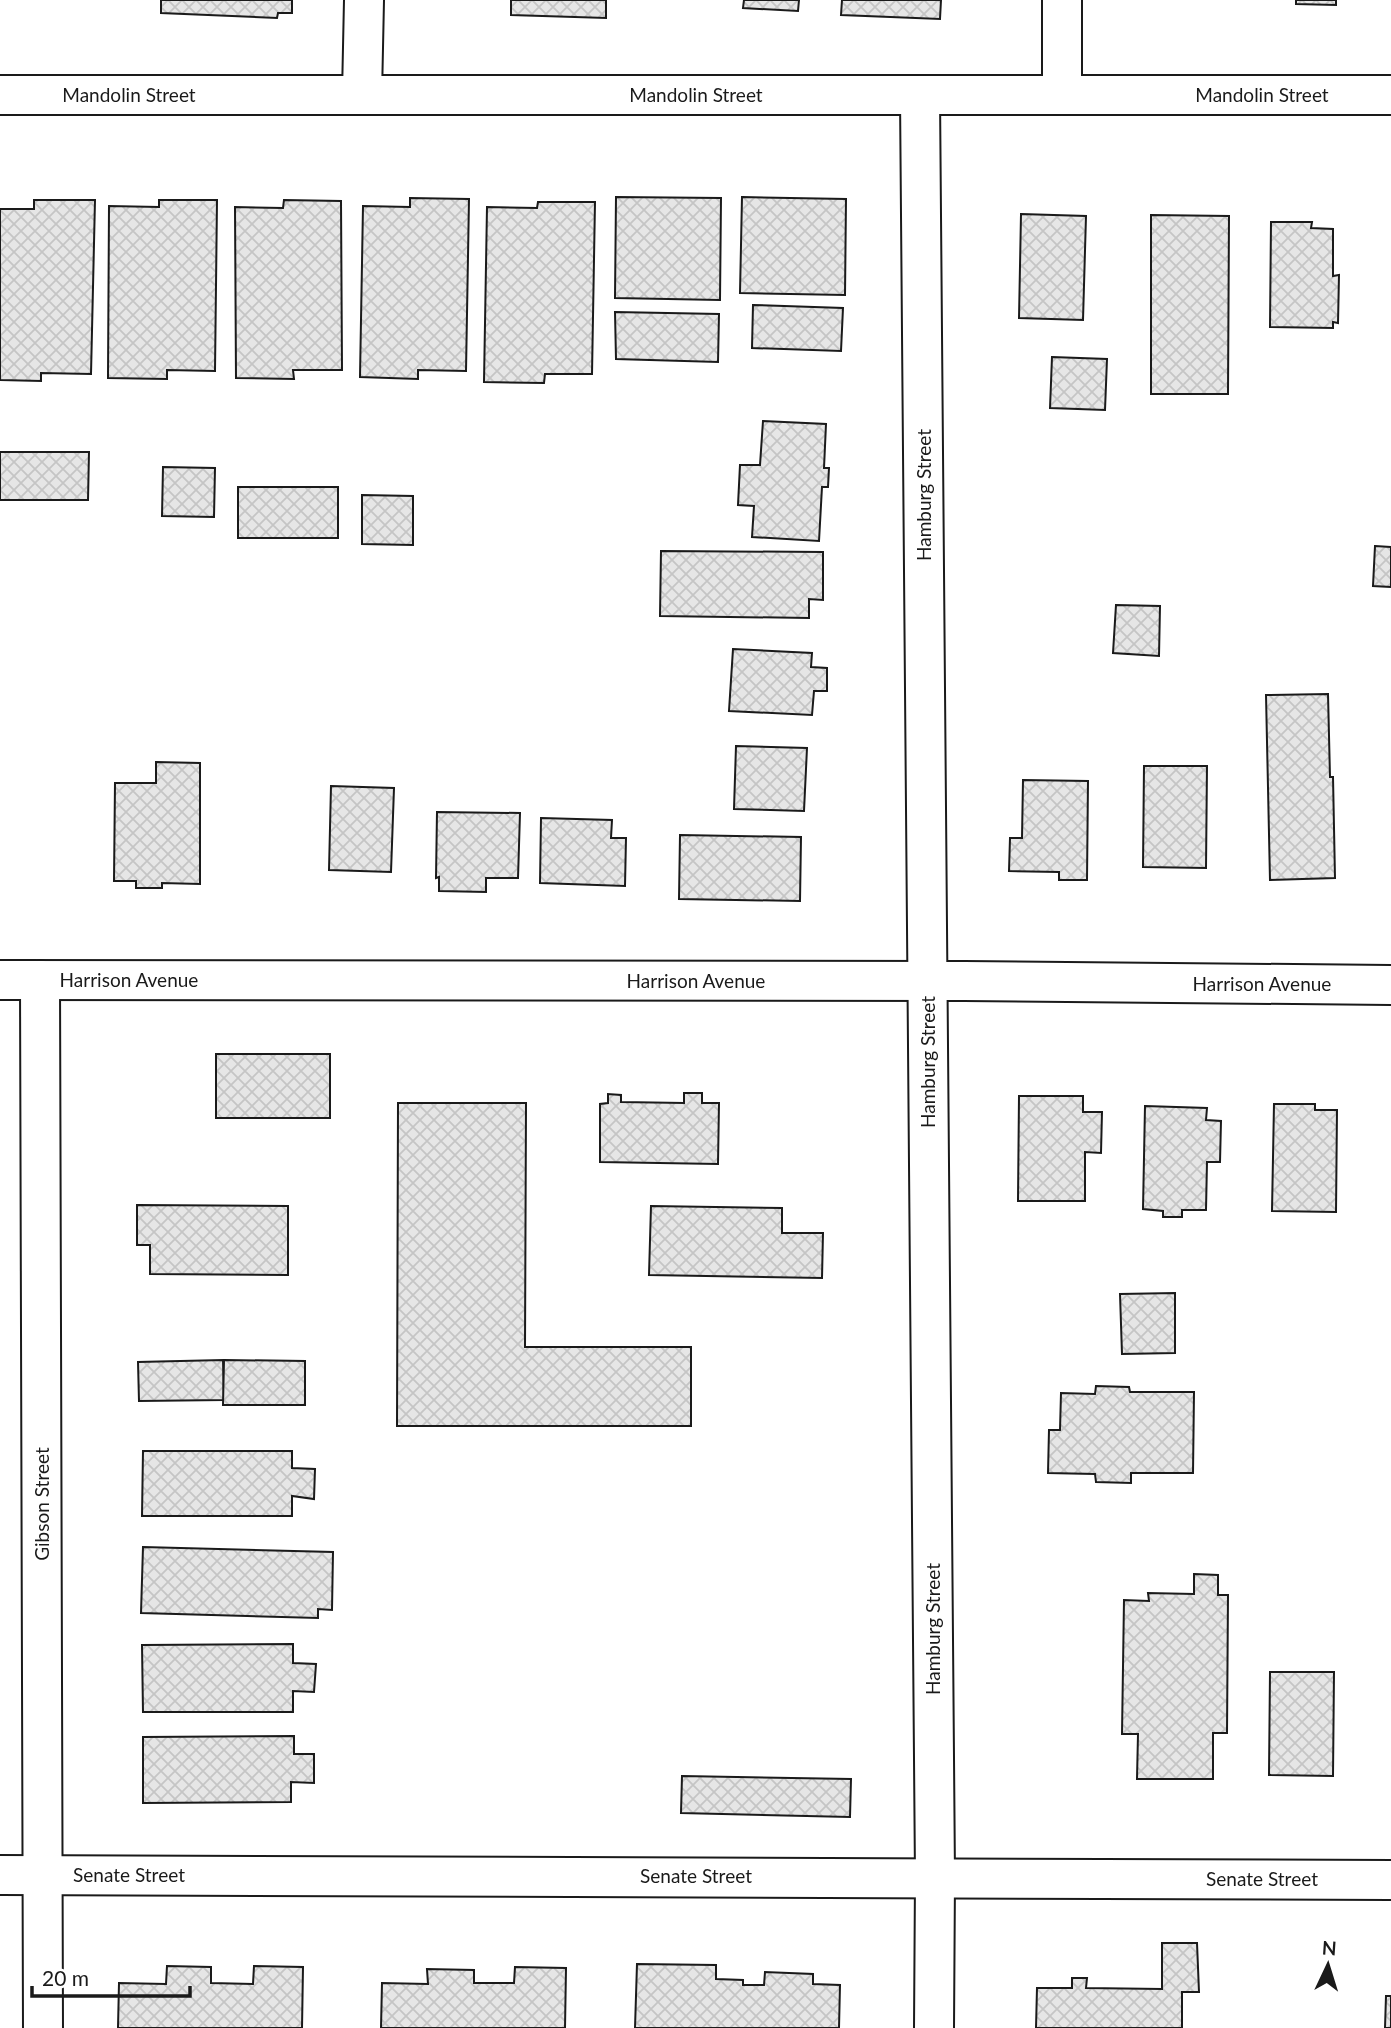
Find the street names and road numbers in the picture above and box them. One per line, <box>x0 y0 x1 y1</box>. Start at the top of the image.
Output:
street label: Mandolin Street <box>62 83 196 106</box>
street label: Mandolin Street <box>629 83 763 106</box>
street label: Mandolin Street <box>1195 83 1329 106</box>
street label: Hamburg Street <box>912 429 935 561</box>
street label: Harrison Avenue <box>60 968 198 991</box>
street label: Harrison Avenue <box>627 969 765 992</box>
street label: Harrison Avenue <box>1193 972 1331 995</box>
street label: Hamburg Street <box>916 996 939 1128</box>
street label: Gibson Street <box>30 1447 53 1561</box>
street label: Hamburg Street <box>921 1563 944 1695</box>
street label: Senate Street <box>73 1863 185 1886</box>
street label: Senate Street <box>640 1864 752 1887</box>
street label: Senate Street <box>1206 1867 1318 1890</box>

